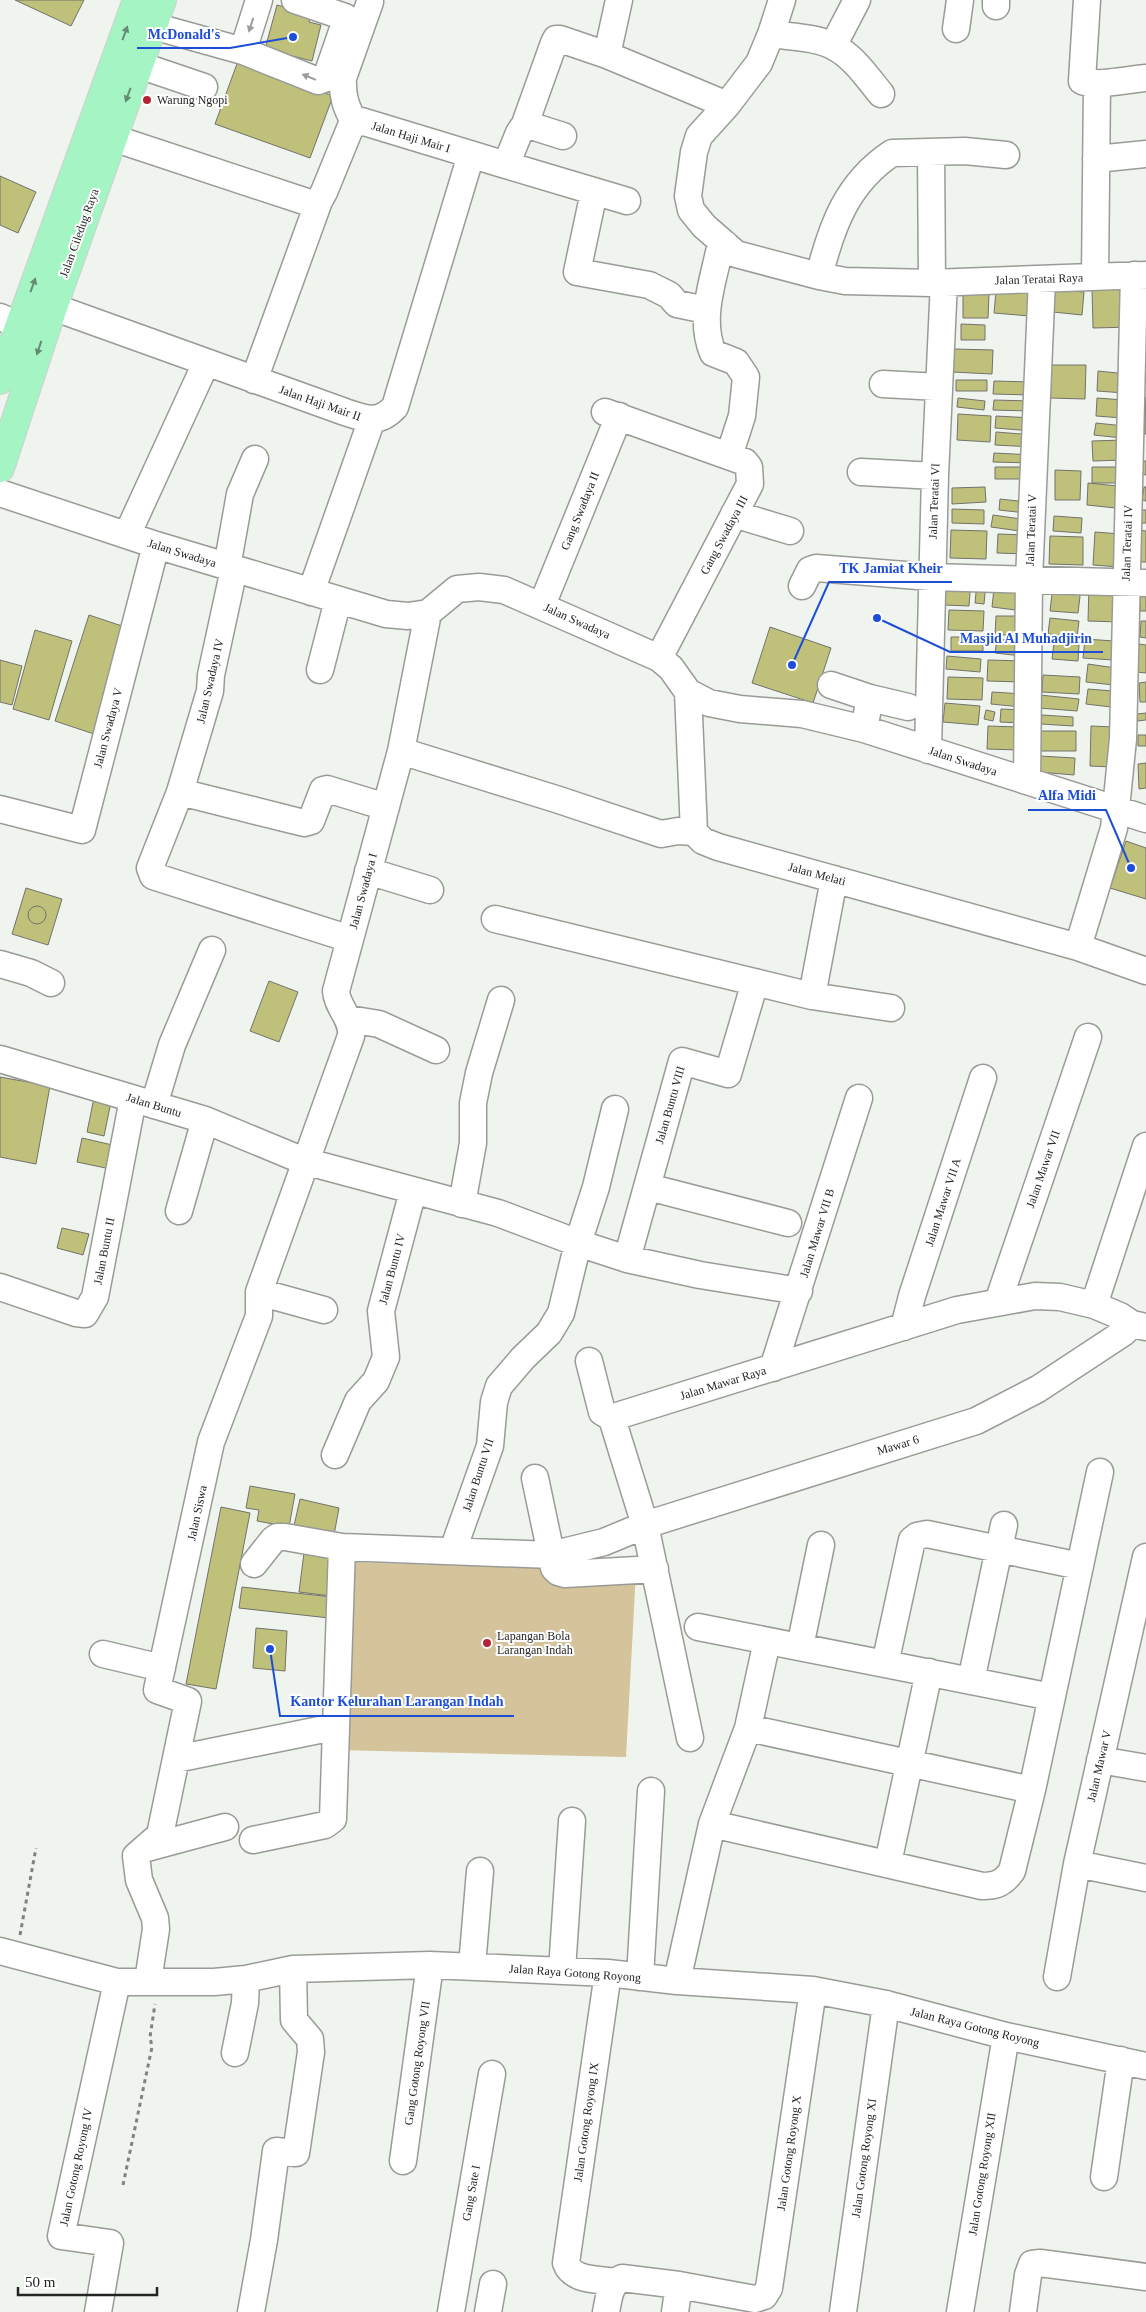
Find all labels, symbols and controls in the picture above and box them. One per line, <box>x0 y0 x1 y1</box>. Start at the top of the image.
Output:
one-way arrow <box>247 18 254 33</box>
callout: McDonald's <box>137 19 230 48</box>
one-way arrow <box>122 26 129 41</box>
text: McDonald's <box>148 27 221 42</box>
one-way arrow <box>301 73 316 81</box>
one-way arrow <box>124 88 131 103</box>
place label: Warung Ngopi <box>157 93 228 107</box>
marker: Warung Ngopi <box>141 94 153 106</box>
street label: Jalan Haji Mair I <box>370 118 452 156</box>
street label: Jalan Ciledug Raya <box>56 186 102 279</box>
street label: Jalan Teratai Raya <box>995 270 1084 288</box>
one-way arrow <box>30 277 37 292</box>
one-way arrow <box>35 340 43 355</box>
street label: Jalan Haji Mair II <box>277 382 363 424</box>
street label: Jalan Teratai VI <box>926 463 942 539</box>
street label: Gang Swadaya II <box>558 470 602 552</box>
street label: Gang Swadaya III <box>697 493 751 577</box>
street label: Jalan Teratai V <box>1023 493 1039 566</box>
street label: Jalan Teratai IV <box>1119 504 1135 581</box>
street label: Jalan Swadaya <box>146 536 219 570</box>
callout: TK Jamiat Kheir <box>829 553 952 582</box>
text: TK Jamiat Kheir <box>839 561 943 576</box>
street label: Jalan Swadaya <box>542 600 613 642</box>
callout: Masjid Al Muhadjirin <box>950 623 1103 652</box>
text: Masjid Al Muhadjirin <box>960 631 1092 646</box>
street label: Jalan Swadaya IV <box>193 637 227 725</box>
street label: Jalan Swadaya V <box>91 686 126 770</box>
street label: Jalan Swadaya <box>927 743 1000 779</box>
callout: Alfa Midi <box>1028 781 1106 810</box>
text: Alfa Midi <box>1038 788 1096 803</box>
street label: Jalan Swadaya I <box>346 852 380 930</box>
street label: Jalan Melati <box>787 860 848 889</box>
street label: Jalan Buntu VIII <box>652 1064 688 1146</box>
street label: Jalan Buntu <box>125 1090 183 1120</box>
street label: Jalan Mawar VII <box>1023 1128 1063 1210</box>
street label: Jalan Mawar VII A <box>922 1156 964 1248</box>
street label: Jalan Mawar VII B <box>797 1187 837 1279</box>
street label: Jalan Buntu II <box>91 1216 117 1286</box>
street label: Jalan Buntu IV <box>376 1232 408 1306</box>
street label: Jalan Mawar Raya <box>678 1363 768 1403</box>
street label: Mawar 6 <box>875 1432 921 1458</box>
street label: Jalan Buntu VII <box>460 1436 496 1514</box>
street label: Jalan Siswa <box>184 1483 210 1542</box>
place label: Lapangan Bola Larangan Indah <box>497 1629 573 1657</box>
marker: Lapangan Bola Larangan Indah <box>481 1637 493 1649</box>
callout: Kantor Kelurahan Larangan Indah <box>280 1687 514 1716</box>
text: Kantor Kelurahan Larangan Indah <box>290 1694 504 1709</box>
street label: Jalan Mawar V <box>1084 1728 1114 1803</box>
street label: Jalan Raya Gotong Royong <box>509 1961 641 1985</box>
street label: Gang Gotong Royong VII <box>401 2000 433 2126</box>
street label: Jalan Raya Gotong Royong <box>909 2004 1041 2050</box>
street label: Jalan Gotong Royong IX <box>571 2061 601 2183</box>
street label: Jalan Gotong Royong X <box>774 2094 804 2212</box>
street label: Jalan Gotong Royong XI <box>849 2097 879 2219</box>
street label: Jalan Gotong Royong IV <box>57 2106 95 2227</box>
street label: Jalan Gotong Royong XII <box>965 2112 999 2236</box>
street label: Gang Sate I <box>459 2164 483 2222</box>
scale bar <box>18 2264 156 2296</box>
text: 50 m <box>25 2274 56 2290</box>

